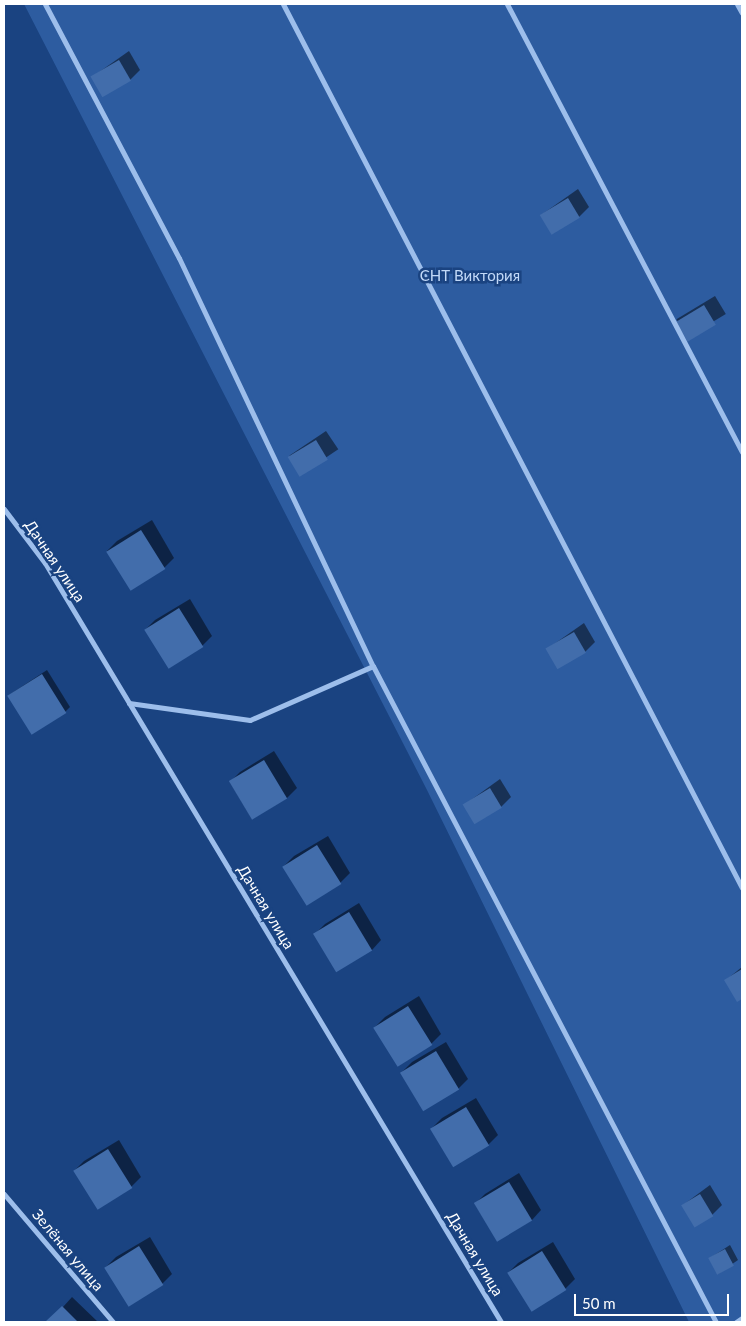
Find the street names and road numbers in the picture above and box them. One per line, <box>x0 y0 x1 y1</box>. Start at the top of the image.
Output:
street label: Дачная улица <box>21 517 89 605</box>
street label: Дачная улица <box>234 862 298 952</box>
street label: Зелёная улица <box>29 1205 107 1295</box>
street label: Дачная улица <box>443 1209 507 1299</box>

